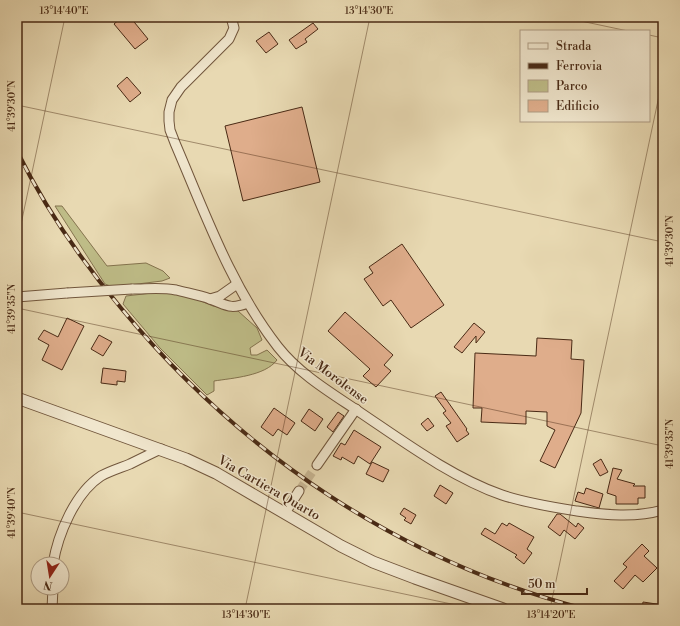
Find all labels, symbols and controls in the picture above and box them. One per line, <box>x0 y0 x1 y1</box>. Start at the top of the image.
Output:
text: 13°14'40"E <box>40 5 89 17</box>
text: 13°14'30"E <box>345 5 393 17</box>
legend <box>520 30 650 122</box>
text: Strada <box>556 39 592 54</box>
text: Ferrovia <box>556 59 603 74</box>
text: Parco <box>556 79 588 94</box>
text: 41°39'30"N <box>6 80 18 132</box>
text: Edificio <box>556 99 599 114</box>
text: 41°39'30"N <box>664 215 676 267</box>
text: 41°39'35"N <box>6 283 18 334</box>
street label: Via Morolense <box>294 344 372 408</box>
text: 41°39'35"N <box>664 418 676 469</box>
street label: Via Cartiera Quarto <box>214 452 323 524</box>
text: 41°39'40"N <box>6 487 18 539</box>
north arrow <box>30 556 70 596</box>
scale bar <box>522 570 587 596</box>
text: N <box>42 577 54 593</box>
text: 50 m <box>528 577 556 592</box>
text: 13°14'30"E <box>222 609 270 621</box>
text: 13°14'20"E <box>527 609 575 621</box>

